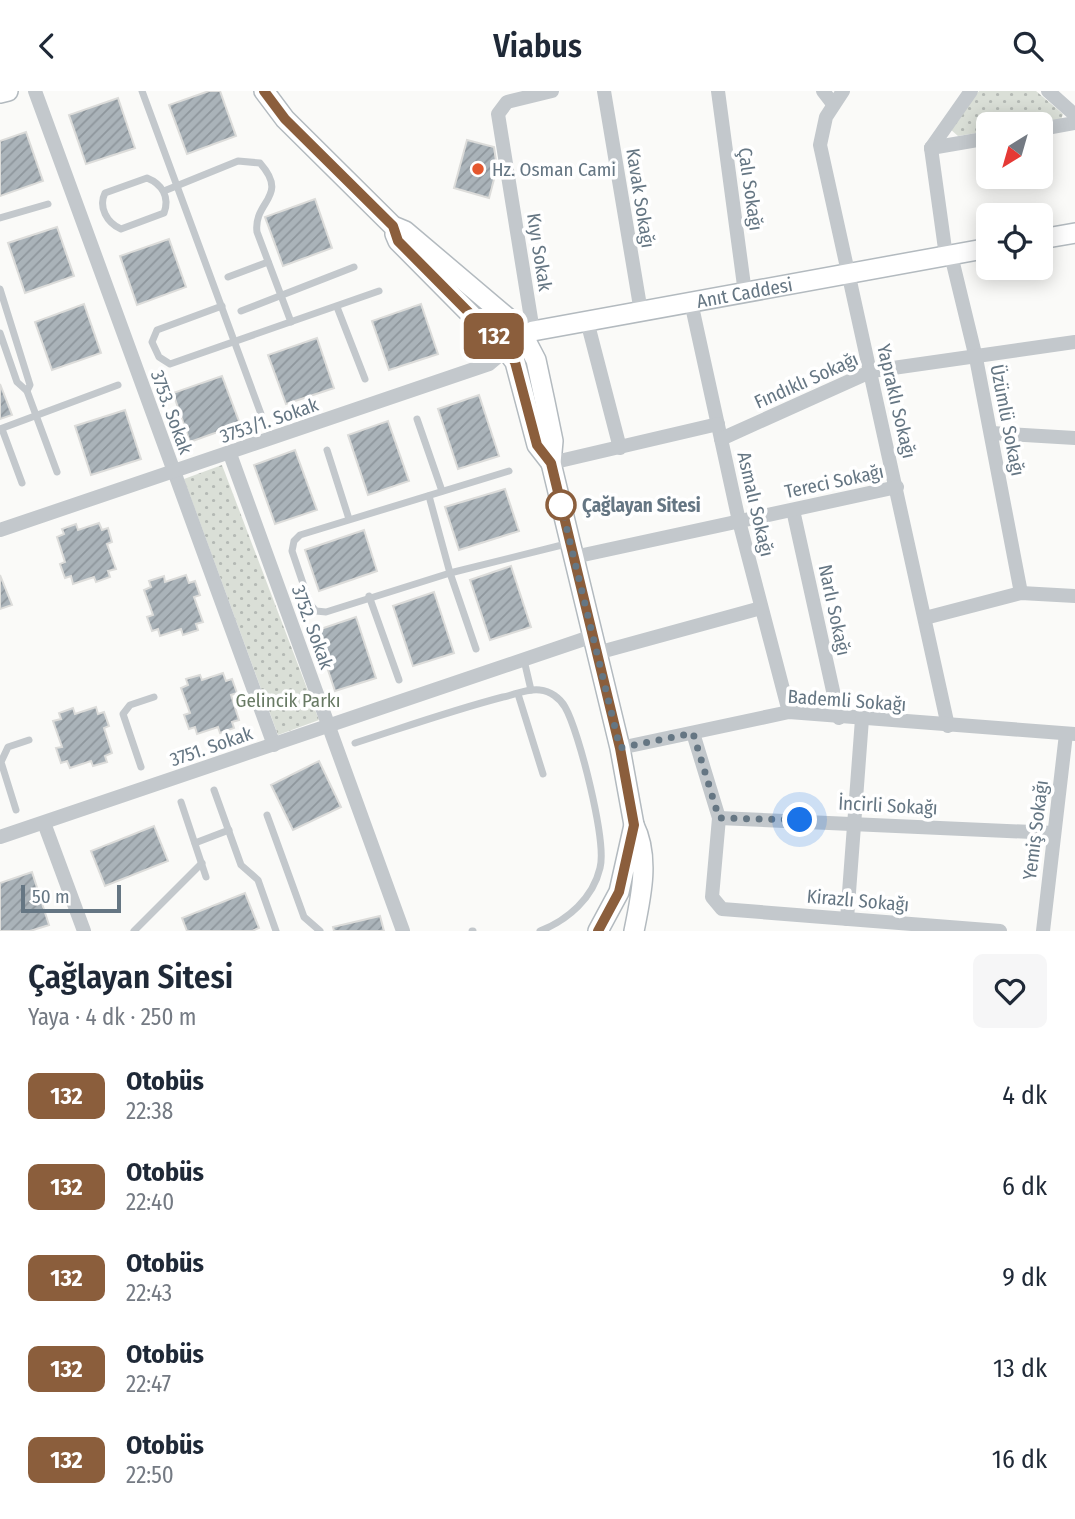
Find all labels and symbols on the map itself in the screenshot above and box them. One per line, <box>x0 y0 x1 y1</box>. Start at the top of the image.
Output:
north arrow <box>976 112 1054 189</box>
street label: Çalı Sokağı <box>733 146 768 232</box>
street label: Kavak Sokağı <box>621 147 660 250</box>
place label: Hz. Osman Cami <box>492 158 616 181</box>
marker: Hz. Osman Cami <box>470 161 486 177</box>
street label: Kıyı Sokak <box>522 211 557 293</box>
street label: Anıt Caddesi <box>695 273 794 313</box>
line badge: 132 <box>454 313 534 359</box>
street label: Yapraklı Sokağı <box>872 342 921 461</box>
street label: Fındıklı Sokağı <box>751 347 862 414</box>
street label: Üzümlü Sokağı <box>985 362 1030 478</box>
street label: 3753. Sokak <box>146 367 197 457</box>
street label: 3753/1. Sokak <box>217 393 321 448</box>
street label: Asmalı Sokağı <box>732 449 779 559</box>
street label: Tereci Sokağı <box>782 460 886 503</box>
marker: Çağlayan Sitesi <box>546 490 576 520</box>
place label: Çağlayan Sitesi <box>582 494 701 518</box>
street label: Narlı Sokağı <box>814 562 855 658</box>
street label: 3752. Sokak <box>287 582 338 672</box>
street label: Bademli Sokağı <box>787 685 907 716</box>
park label: Gelincik Parkı <box>236 689 340 712</box>
street label: 3751. Sokak <box>167 722 256 771</box>
street label: Yemiş Sokağı <box>1018 779 1053 881</box>
street label: İncirli Sokağı <box>838 791 938 820</box>
your location <box>782 802 817 837</box>
scale bar <box>21 882 121 914</box>
street label: Kirazlı Sokağı <box>806 885 910 916</box>

